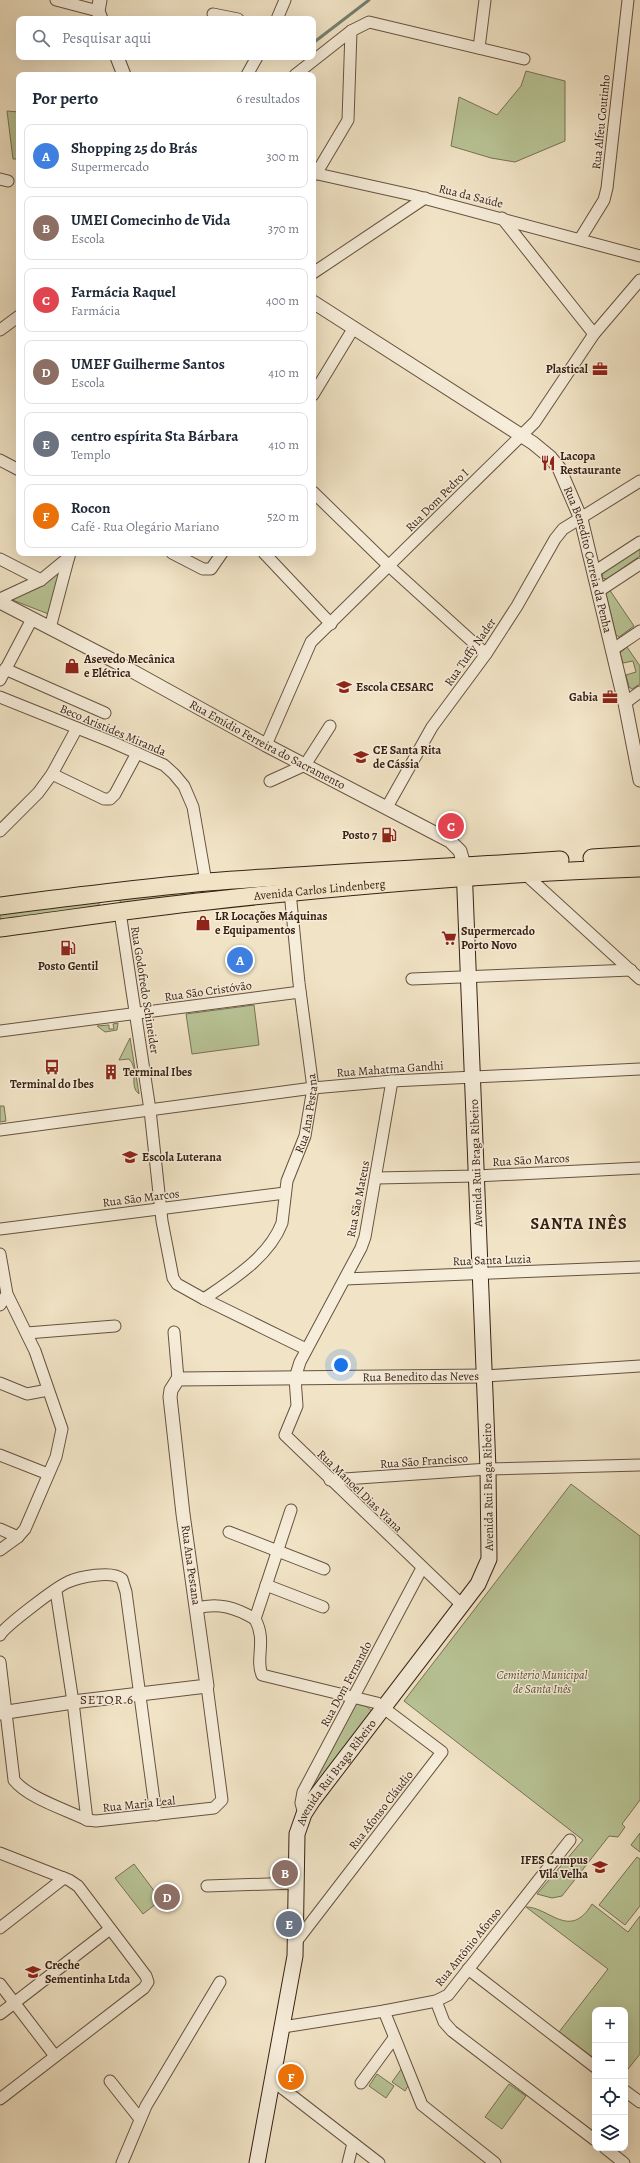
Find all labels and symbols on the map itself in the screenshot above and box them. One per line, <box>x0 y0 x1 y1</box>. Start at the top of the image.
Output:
street label: Rua Alfeu Coutinho <box>588 74 614 170</box>
street label: Rua da Saúde <box>437 180 505 212</box>
office icon: Plastical <box>591 360 609 378</box>
place label: Plastical <box>546 361 589 377</box>
place label: Lacopa Restaurante <box>560 448 621 478</box>
restaurant icon: Lacopa Restaurante <box>539 454 557 472</box>
street label: Rua Dom Pedro I <box>402 465 472 535</box>
street label: Rua Benedito Correia da Penha <box>560 484 616 635</box>
street label: Rua Tuffy Nader <box>441 614 500 689</box>
place label: Asevedo Mecânica e Elétrica <box>83 651 175 681</box>
shop icon: Asevedo Mecânica e Elétrica <box>63 657 81 675</box>
school or university icon: Escola CESARC <box>335 678 353 696</box>
place label: Escola CESARC <box>356 679 434 695</box>
office icon: Gabia <box>601 688 619 706</box>
place label: Gabia <box>569 689 598 705</box>
street label: Rua Emídio Ferreira do Sacramento <box>187 696 348 793</box>
street label: Beco Aristides Miranda <box>58 700 169 760</box>
place label: CE Santa Rita de Cássia <box>373 742 441 772</box>
school or university icon: CE Santa Rita de Cássia <box>352 748 370 766</box>
pin: C <box>438 811 464 841</box>
fuel station icon: Posto 7 <box>380 826 398 844</box>
place label: Posto 7 <box>342 827 378 843</box>
street label: Avenida Carlos Lindenberg <box>252 876 386 904</box>
place label: LR Locações Máquinas e Equipamentos <box>215 908 327 938</box>
shop icon: LR Locações Máquinas e Equipamentos <box>194 914 212 932</box>
place label: Supermercado Porto Novo <box>461 923 535 953</box>
street label: Rua Godofredo Schineider <box>127 925 163 1055</box>
supermarket icon: Supermercado Porto Novo <box>440 929 458 947</box>
fuel station icon: Posto Gentil <box>59 939 77 957</box>
pin: A <box>227 945 253 975</box>
place label: Posto Gentil <box>38 958 99 974</box>
street label: Rua São Cristóvão <box>163 977 253 1005</box>
street label: Rua Mahatma Gandhi <box>336 1057 444 1081</box>
bus stop icon: Terminal do Ibes <box>43 1058 61 1076</box>
building icon: Terminal Ibes <box>102 1063 120 1081</box>
place label: Terminal Ibes <box>123 1064 192 1080</box>
street label: Rua Ana Pestana <box>291 1072 321 1155</box>
place label: Terminal do Ibes <box>10 1076 94 1092</box>
street label: Avenida Rui Braga Ribeiro <box>466 1099 486 1228</box>
school or university icon: Escola Luterana <box>121 1148 139 1166</box>
place label: Escola Luterana <box>142 1149 222 1165</box>
street label: Rua São Marcos <box>492 1150 570 1170</box>
street label: Rua São Mateus <box>343 1159 373 1239</box>
street label: Rua São Marcos <box>102 1185 181 1211</box>
district label: SANTA INÊS <box>530 1213 628 1235</box>
street label: Rua Santa Luzia <box>452 1251 532 1269</box>
your location <box>331 1355 351 1375</box>
street label: Rua Benedito das Neves <box>362 1368 479 1385</box>
street label: Avenida Rui Braga Ribeiro <box>479 1423 497 1552</box>
street label: Rua Manoel Dias Viana <box>314 1446 406 1536</box>
street label: Rua São Francisco <box>379 1450 469 1472</box>
street label: Rua Ana Pestana <box>177 1524 205 1606</box>
street label: Rua Dom Fernando <box>317 1638 375 1730</box>
park label: Cemiterio Municipal de Santa Inês <box>496 1667 588 1697</box>
district label: SETOR 6 <box>80 1691 134 1708</box>
street label: Avenida Rui Braga Ribeiro <box>292 1716 380 1829</box>
street label: Rua Afonso Cláudio <box>345 1767 417 1853</box>
street label: Rua Maria Leal <box>102 1792 176 1816</box>
place label: IFES Campus Vila Velha <box>520 1852 588 1882</box>
pin: B <box>272 1858 298 1888</box>
school or university icon: IFES Campus Vila Velha <box>591 1858 609 1876</box>
pin: D <box>154 1882 180 1912</box>
street label: Rua Antônio Afonso <box>431 1904 505 1990</box>
pin: E <box>276 1909 302 1939</box>
place label: Creche Sementinha Ltda <box>45 1957 131 1987</box>
school or university icon: Creche Sementinha Ltda <box>24 1963 42 1981</box>
pin: F <box>278 2062 304 2092</box>

